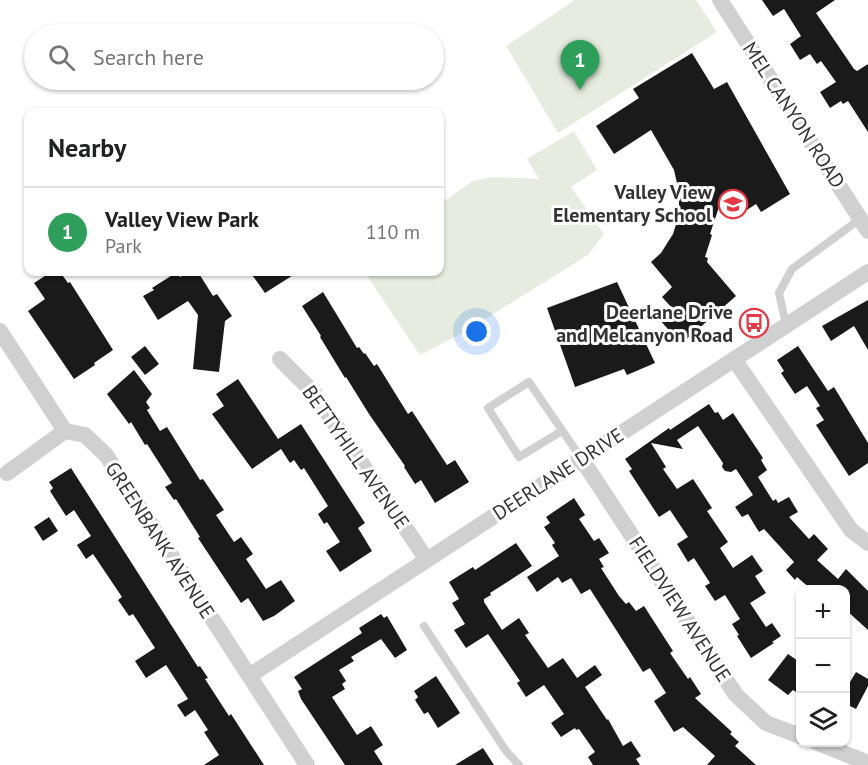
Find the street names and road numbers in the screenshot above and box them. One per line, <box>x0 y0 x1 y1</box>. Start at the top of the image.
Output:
street label: MEL CANYON ROAD <box>737 37 851 193</box>
street label: BETTYHILL AVENUE <box>297 380 415 534</box>
street label: DEERLANE DRIVE <box>488 422 628 526</box>
street label: GREENBANK AVENUE <box>99 456 221 624</box>
street label: FIELDVIEW AVENUE <box>623 531 737 687</box>

